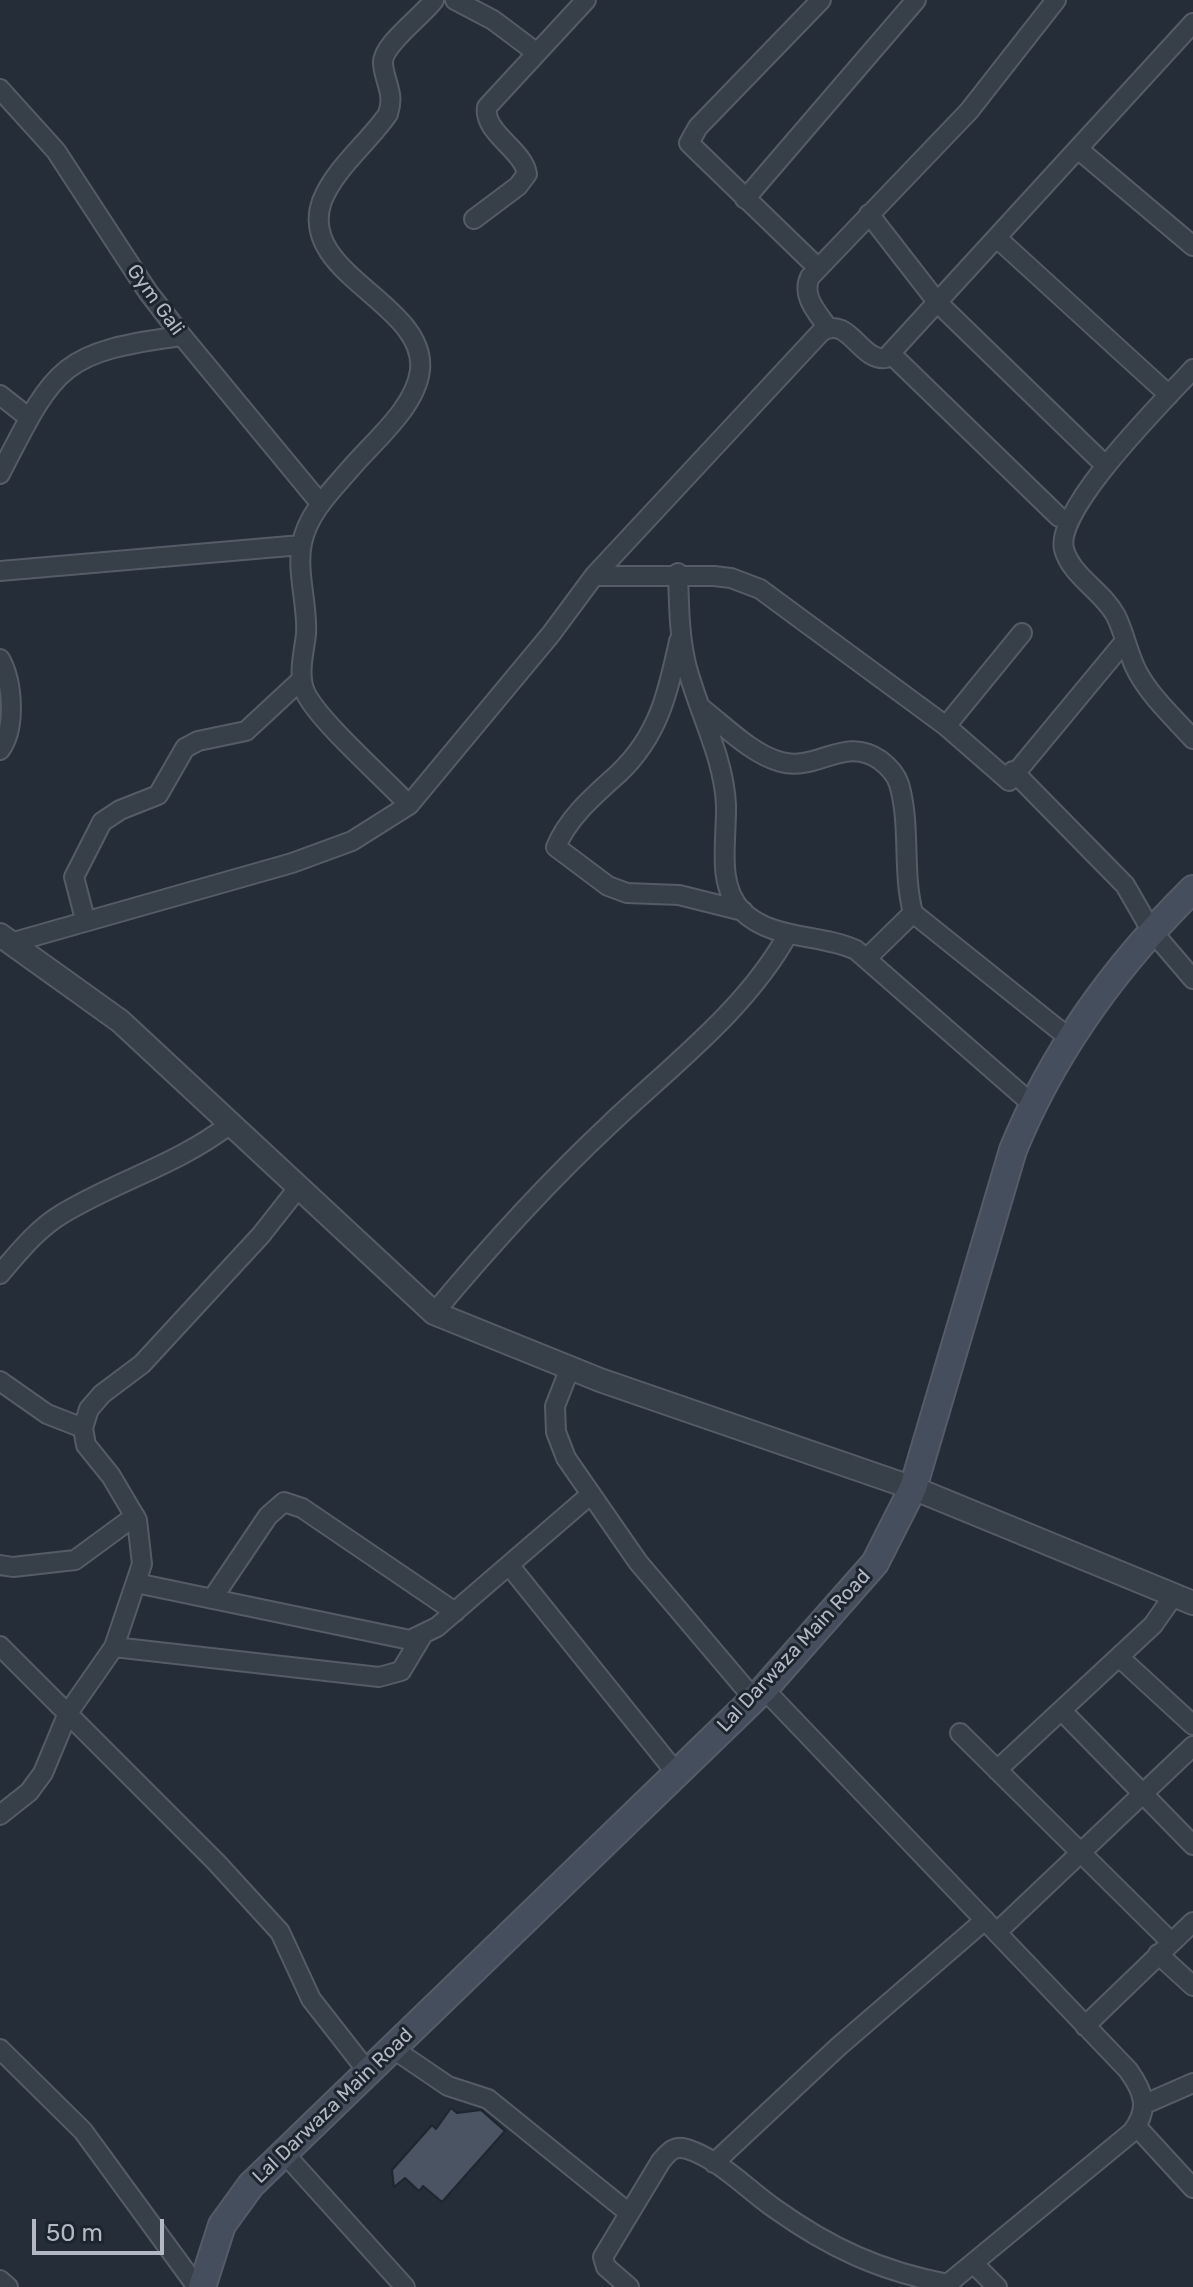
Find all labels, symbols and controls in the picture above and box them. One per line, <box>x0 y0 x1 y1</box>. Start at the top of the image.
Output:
street label: Gym Gali <box>121 260 189 340</box>
street label: Lal Darwaza Main Road <box>712 1565 876 1737</box>
street label: Lal Darwaza Main Road <box>248 2023 418 2189</box>
scale bar <box>36 2203 168 2253</box>
text: 50 m <box>46 2219 103 2247</box>

